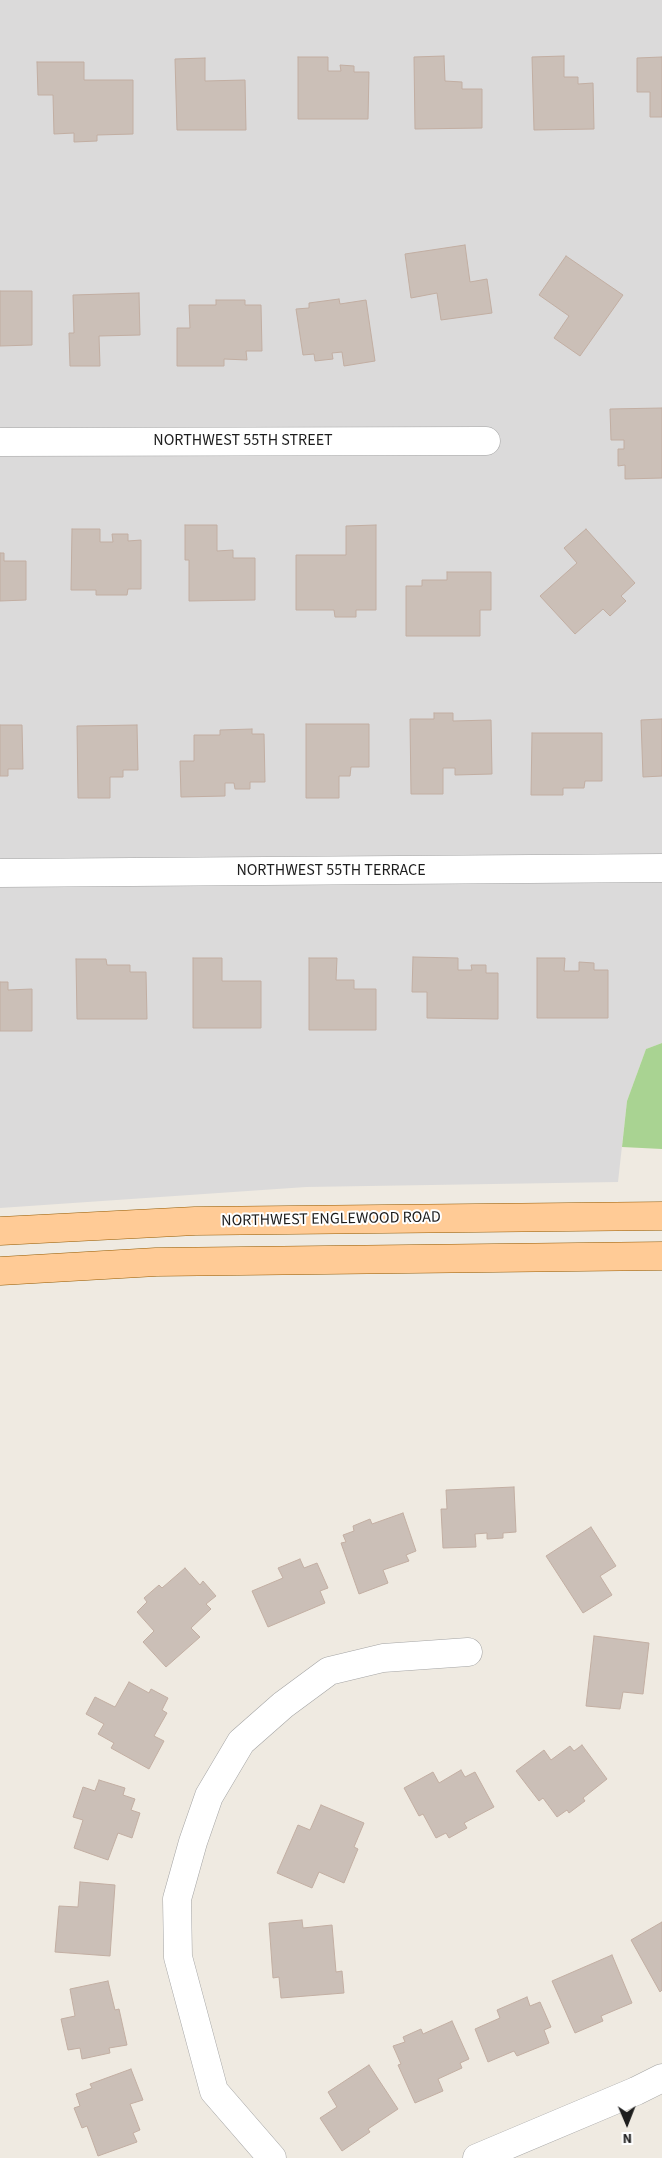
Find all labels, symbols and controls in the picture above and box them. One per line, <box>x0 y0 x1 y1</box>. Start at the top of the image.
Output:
street label: NORTHWEST 55TH STREET <box>153 431 333 451</box>
street label: NORTHWEST 55TH TERRACE <box>236 861 426 881</box>
street label: NORTHWEST ENGLEWOOD ROAD <box>221 1208 441 1232</box>
north arrow <box>602 2098 652 2148</box>
text: N <box>622 2128 632 2148</box>

